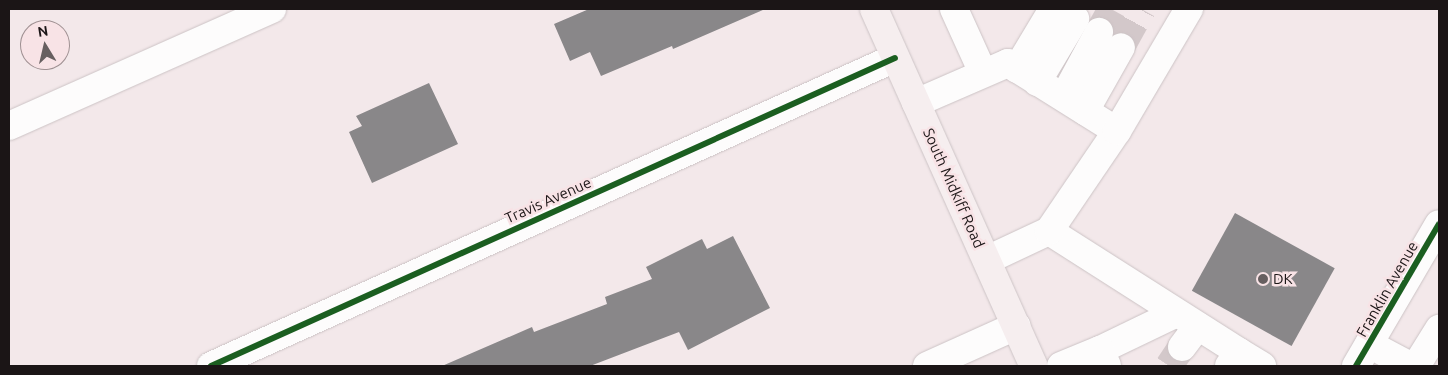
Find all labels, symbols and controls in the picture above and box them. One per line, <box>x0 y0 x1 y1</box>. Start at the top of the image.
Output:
north arrow <box>20 20 70 70</box>
text: N <box>36 22 49 40</box>
street label: South Midkiff Road <box>920 125 988 251</box>
street label: Travis Avenue <box>502 173 594 227</box>
street label: Franklin Avenue <box>1352 238 1422 340</box>
place label: DK <box>1273 270 1293 288</box>
marker: DK <box>1257 273 1269 285</box>

